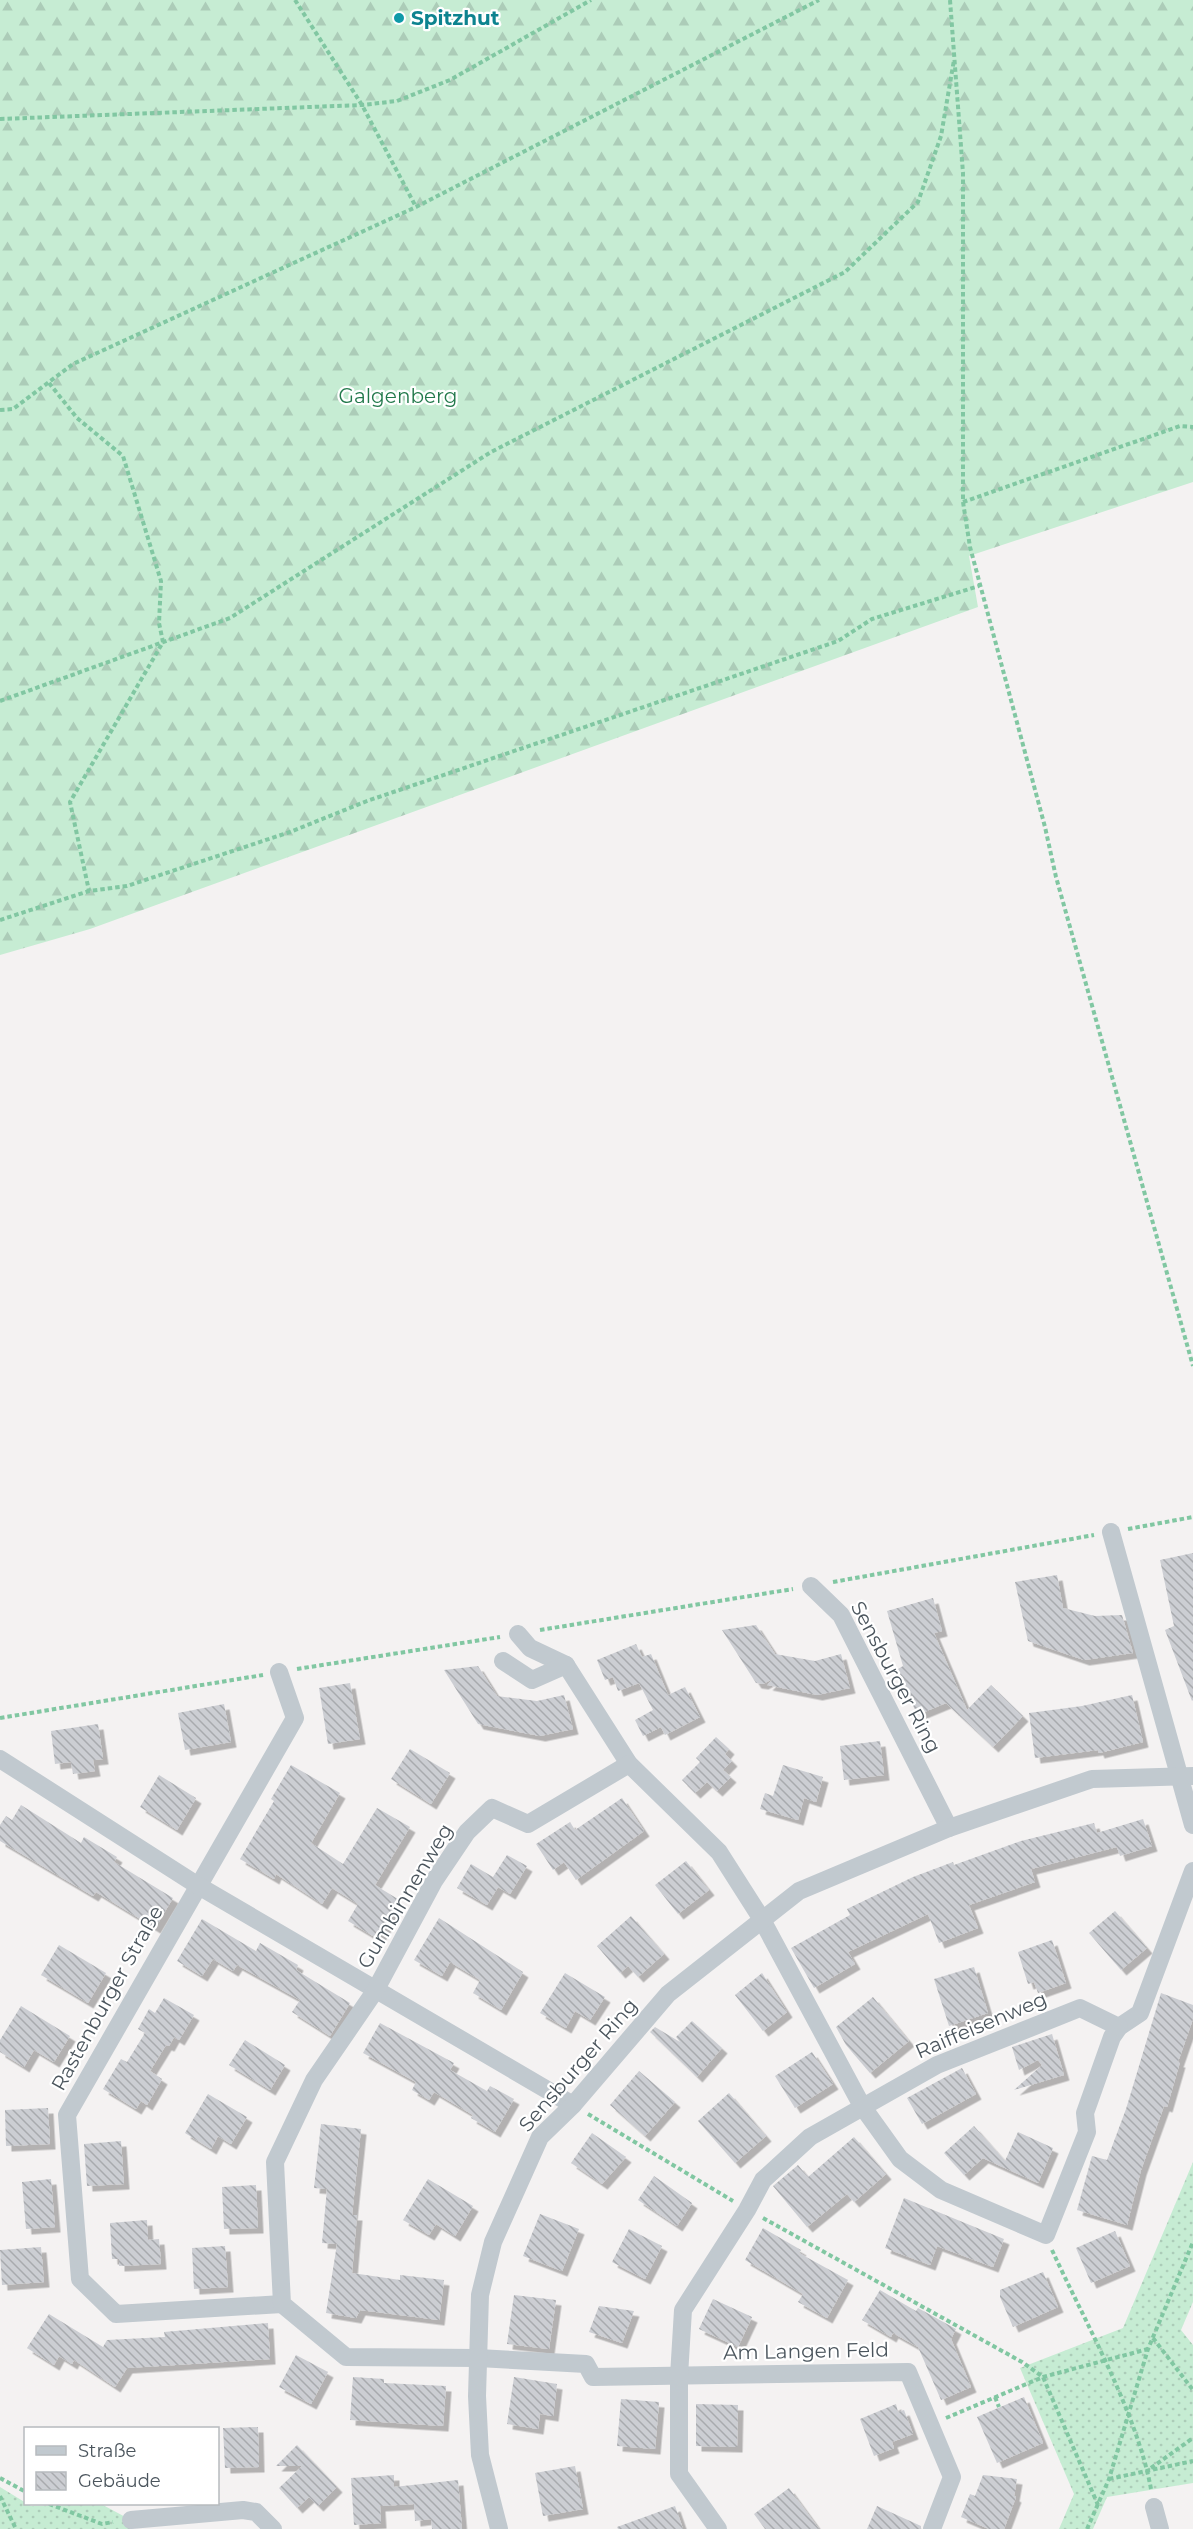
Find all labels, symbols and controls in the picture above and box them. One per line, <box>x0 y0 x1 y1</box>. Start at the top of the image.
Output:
place label: Spitzhut <box>411 6 500 30</box>
marker: Spitzhut <box>392 11 406 25</box>
park label: Galgenberg <box>338 384 458 408</box>
street label: Sensburger Ring <box>846 1597 946 1757</box>
street label: Gumbinnenweg <box>352 1819 458 1973</box>
street label: Rastenburger Straße <box>46 1901 168 2095</box>
street label: Raiffeisenweg <box>912 1986 1050 2064</box>
street label: Sensburger Ring <box>514 1994 642 2136</box>
street label: Am Langen Feld <box>723 2338 889 2364</box>
legend <box>24 2427 219 2505</box>
text: Straße <box>78 2440 137 2462</box>
text: Gebäude <box>78 2470 161 2492</box>

